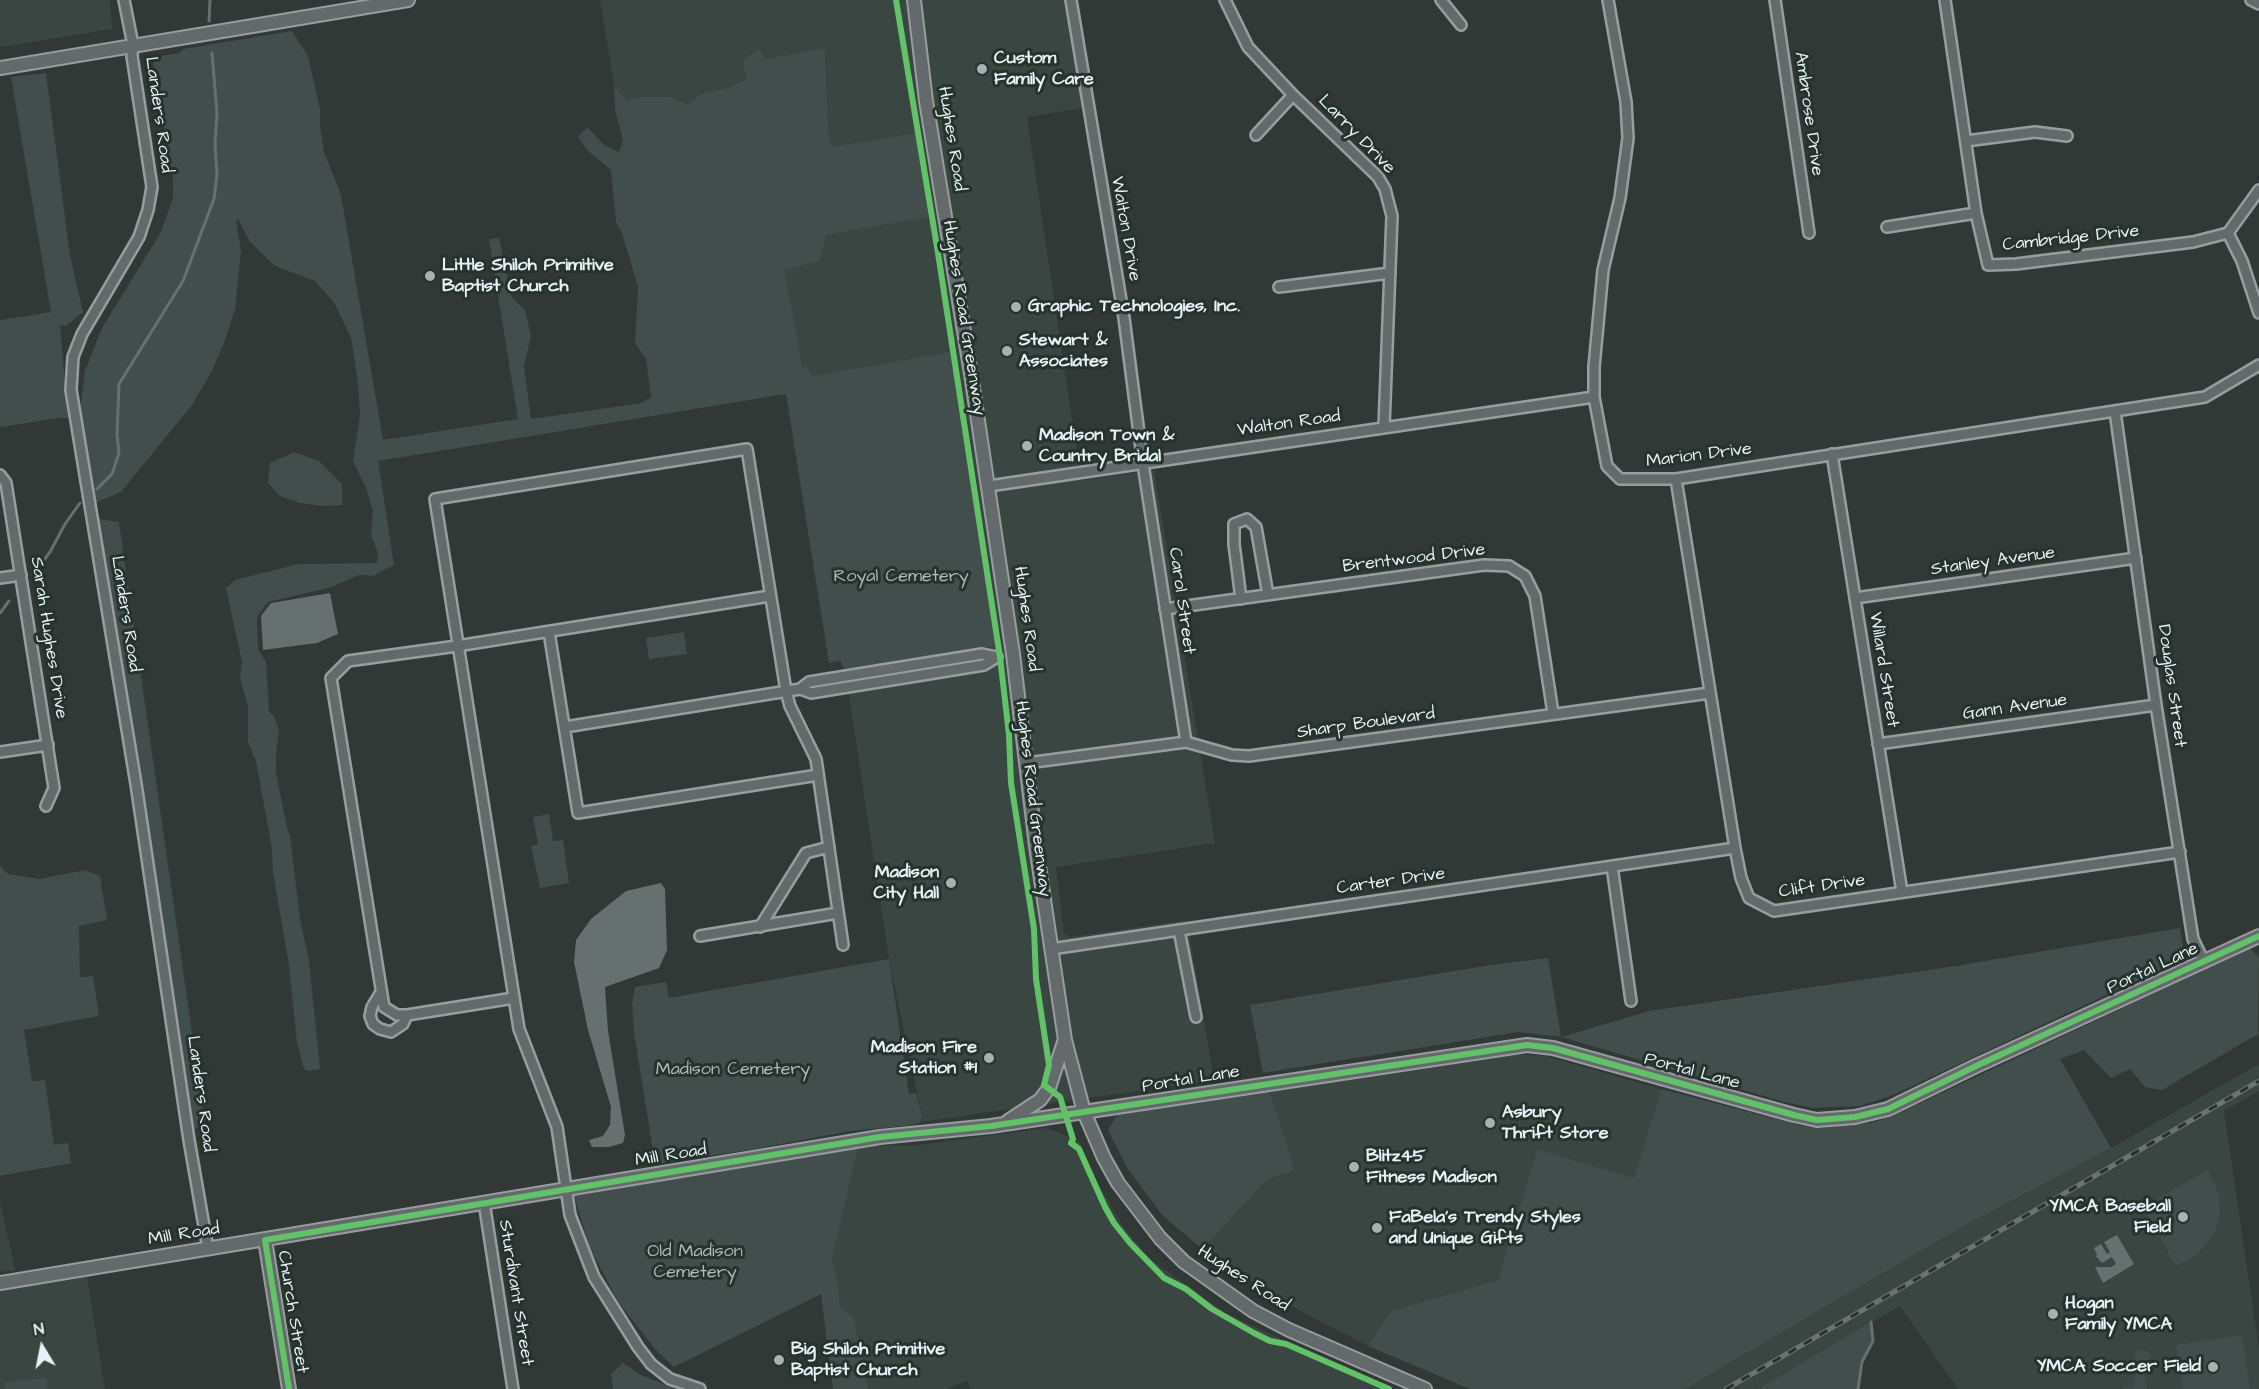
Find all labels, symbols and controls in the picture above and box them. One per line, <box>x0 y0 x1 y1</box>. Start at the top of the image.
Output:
place label: Custom Family Care <box>994 48 1094 90</box>
street label: Ambrose Drive <box>1789 51 1827 177</box>
street label: Landers Road <box>139 56 177 174</box>
marker: Custom Family Care <box>975 62 989 76</box>
street label: Hughes Road <box>932 85 970 193</box>
street label: Larry Drive <box>1313 91 1399 179</box>
street label: Walton Drive <box>1105 175 1145 283</box>
street label: Hughes Road Greenway <box>937 219 989 417</box>
street label: Cambridge Drive <box>2001 221 2141 257</box>
place label: Little Shiloh Primitive Baptist Church <box>442 255 614 298</box>
marker: Little Shiloh Primitive Baptist Church <box>423 269 437 283</box>
place label: Graphic Technologies, Inc. <box>1028 296 1240 318</box>
marker: Graphic Technologies, Inc. <box>1009 300 1023 314</box>
place label: Stewart & Associates <box>1019 330 1108 372</box>
marker: Stewart & Associates <box>1000 344 1014 358</box>
street label: Walton Road <box>1236 406 1342 442</box>
place label: Madison Town & Country Bridal <box>1039 425 1175 468</box>
marker: Madison Town & Country Bridal <box>1020 439 1034 453</box>
street label: Marion Drive <box>1645 439 1753 473</box>
street label: Brentwood Drive <box>1342 540 1486 578</box>
street label: Stanley Avenue <box>1930 543 2056 581</box>
street label: Carol Street <box>1163 546 1199 656</box>
street label: Landers Road <box>105 554 145 674</box>
street label: Sarah Hughes Drive <box>25 556 71 720</box>
street label: Hughes Road <box>1008 565 1044 673</box>
park label: Royal Cemetery <box>833 566 969 588</box>
street label: Willard Street <box>1863 611 1903 729</box>
street label: Douglas Street <box>2152 623 2190 749</box>
street label: Gann Avenue <box>1961 690 2069 726</box>
street label: Hughes Road Greenway <box>1009 700 1055 898</box>
street label: Sharp Boulevard <box>1296 704 1436 744</box>
place label: Madison City Hall <box>873 862 939 904</box>
street label: Carter Drive <box>1335 864 1447 900</box>
street label: Clift Drive <box>1777 870 1867 904</box>
marker: Madison City Hall <box>944 876 958 890</box>
street label: Portal Lane <box>2104 938 2202 1000</box>
street label: Landers Road <box>181 1035 219 1153</box>
place label: Madison Fire Station #1 <box>871 1037 977 1080</box>
street label: Portal Lane <box>1642 1049 1742 1095</box>
marker: Madison Fire Station #1 <box>982 1051 996 1065</box>
park label: Madison Cemetery <box>656 1059 810 1081</box>
street label: Portal Lane <box>1141 1062 1241 1098</box>
place label: Asbury Thrift Store <box>1502 1102 1609 1144</box>
marker: Asbury Thrift Store <box>1483 1116 1497 1130</box>
street label: Mill Road <box>634 1140 708 1172</box>
place label: Blitz45 Fitness Madison <box>1366 1146 1497 1188</box>
marker: Blitz45 Fitness Madison <box>1347 1160 1361 1174</box>
place label: YMCA Baseball Field <box>2049 1196 2171 1238</box>
place label: FaBela's Trendy Styles and Unique Gifts <box>1389 1207 1581 1250</box>
marker: YMCA Baseball Field <box>2176 1210 2190 1224</box>
street label: Mill Road <box>147 1219 221 1251</box>
street label: Sturdivant Street <box>493 1219 537 1367</box>
marker: FaBela's Trendy Styles and Unique Gifts <box>1370 1221 1384 1235</box>
park label: Old Madison Cemetery <box>647 1241 743 1284</box>
street label: Hughes Road <box>1193 1241 1293 1317</box>
street label: Church Street <box>272 1249 312 1375</box>
place label: Hogan Family YMCA <box>2065 1293 2172 1336</box>
marker: Hogan Family YMCA <box>2046 1307 2060 1321</box>
north arrow <box>12 1317 72 1377</box>
text: N <box>32 1318 46 1341</box>
place label: Big Shiloh Primitive Baptist Church <box>791 1339 945 1382</box>
marker: Big Shiloh Primitive Baptist Church <box>772 1353 786 1367</box>
place label: YMCA Soccer Field <box>2037 1356 2201 1378</box>
marker: YMCA Soccer Field <box>2206 1360 2220 1374</box>

